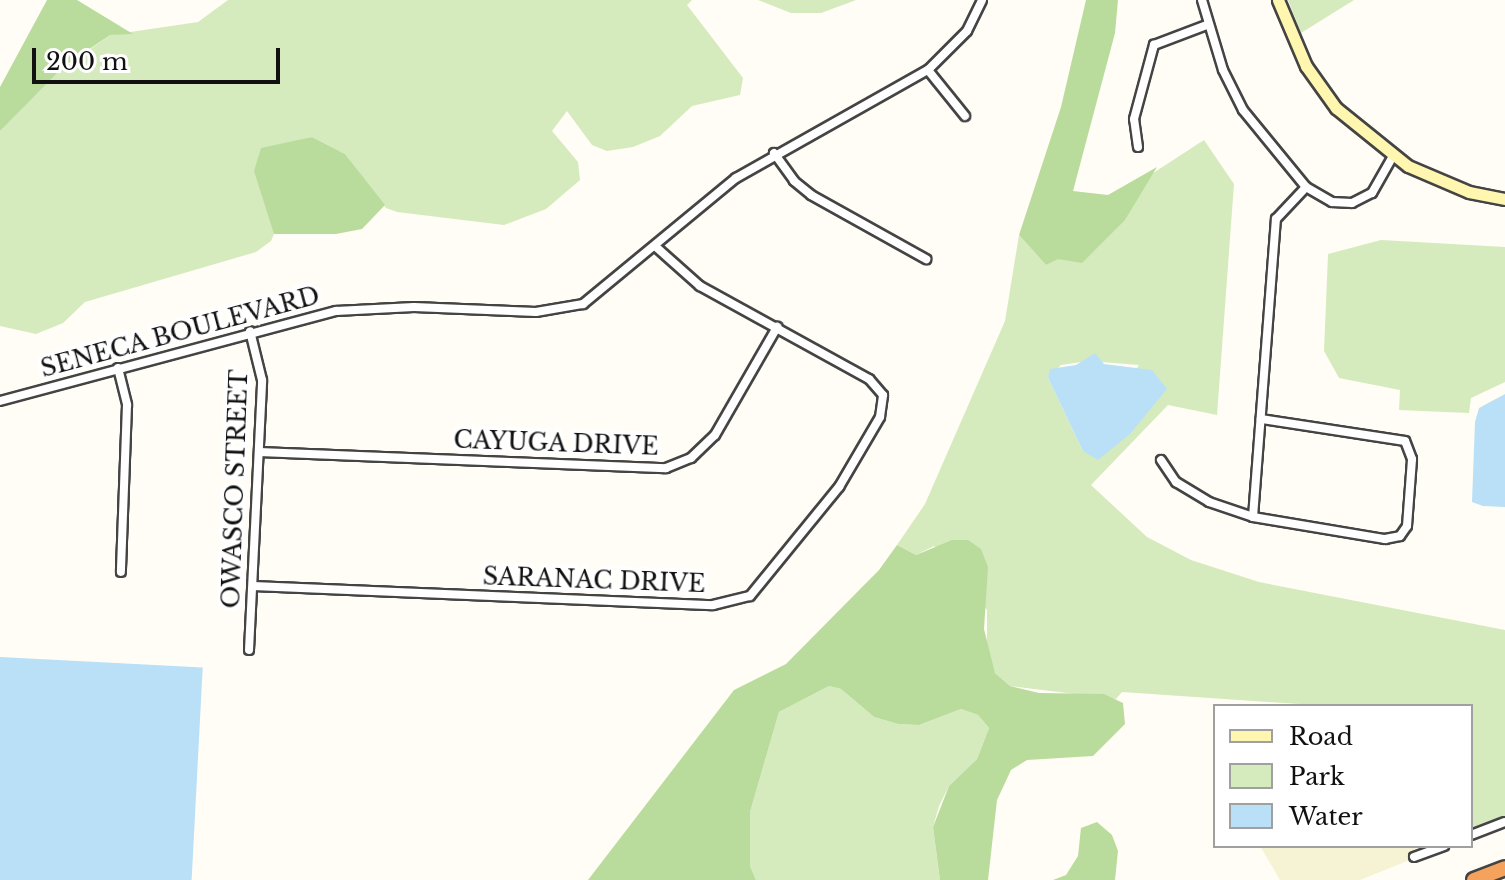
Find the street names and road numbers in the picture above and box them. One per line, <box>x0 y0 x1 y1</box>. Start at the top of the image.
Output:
street label: SENECA BOULEVARD <box>37 281 323 383</box>
street label: OWASCO STREET <box>216 369 254 609</box>
street label: CAYUGA DRIVE <box>453 425 659 461</box>
street label: SARANAC DRIVE <box>482 562 706 598</box>

